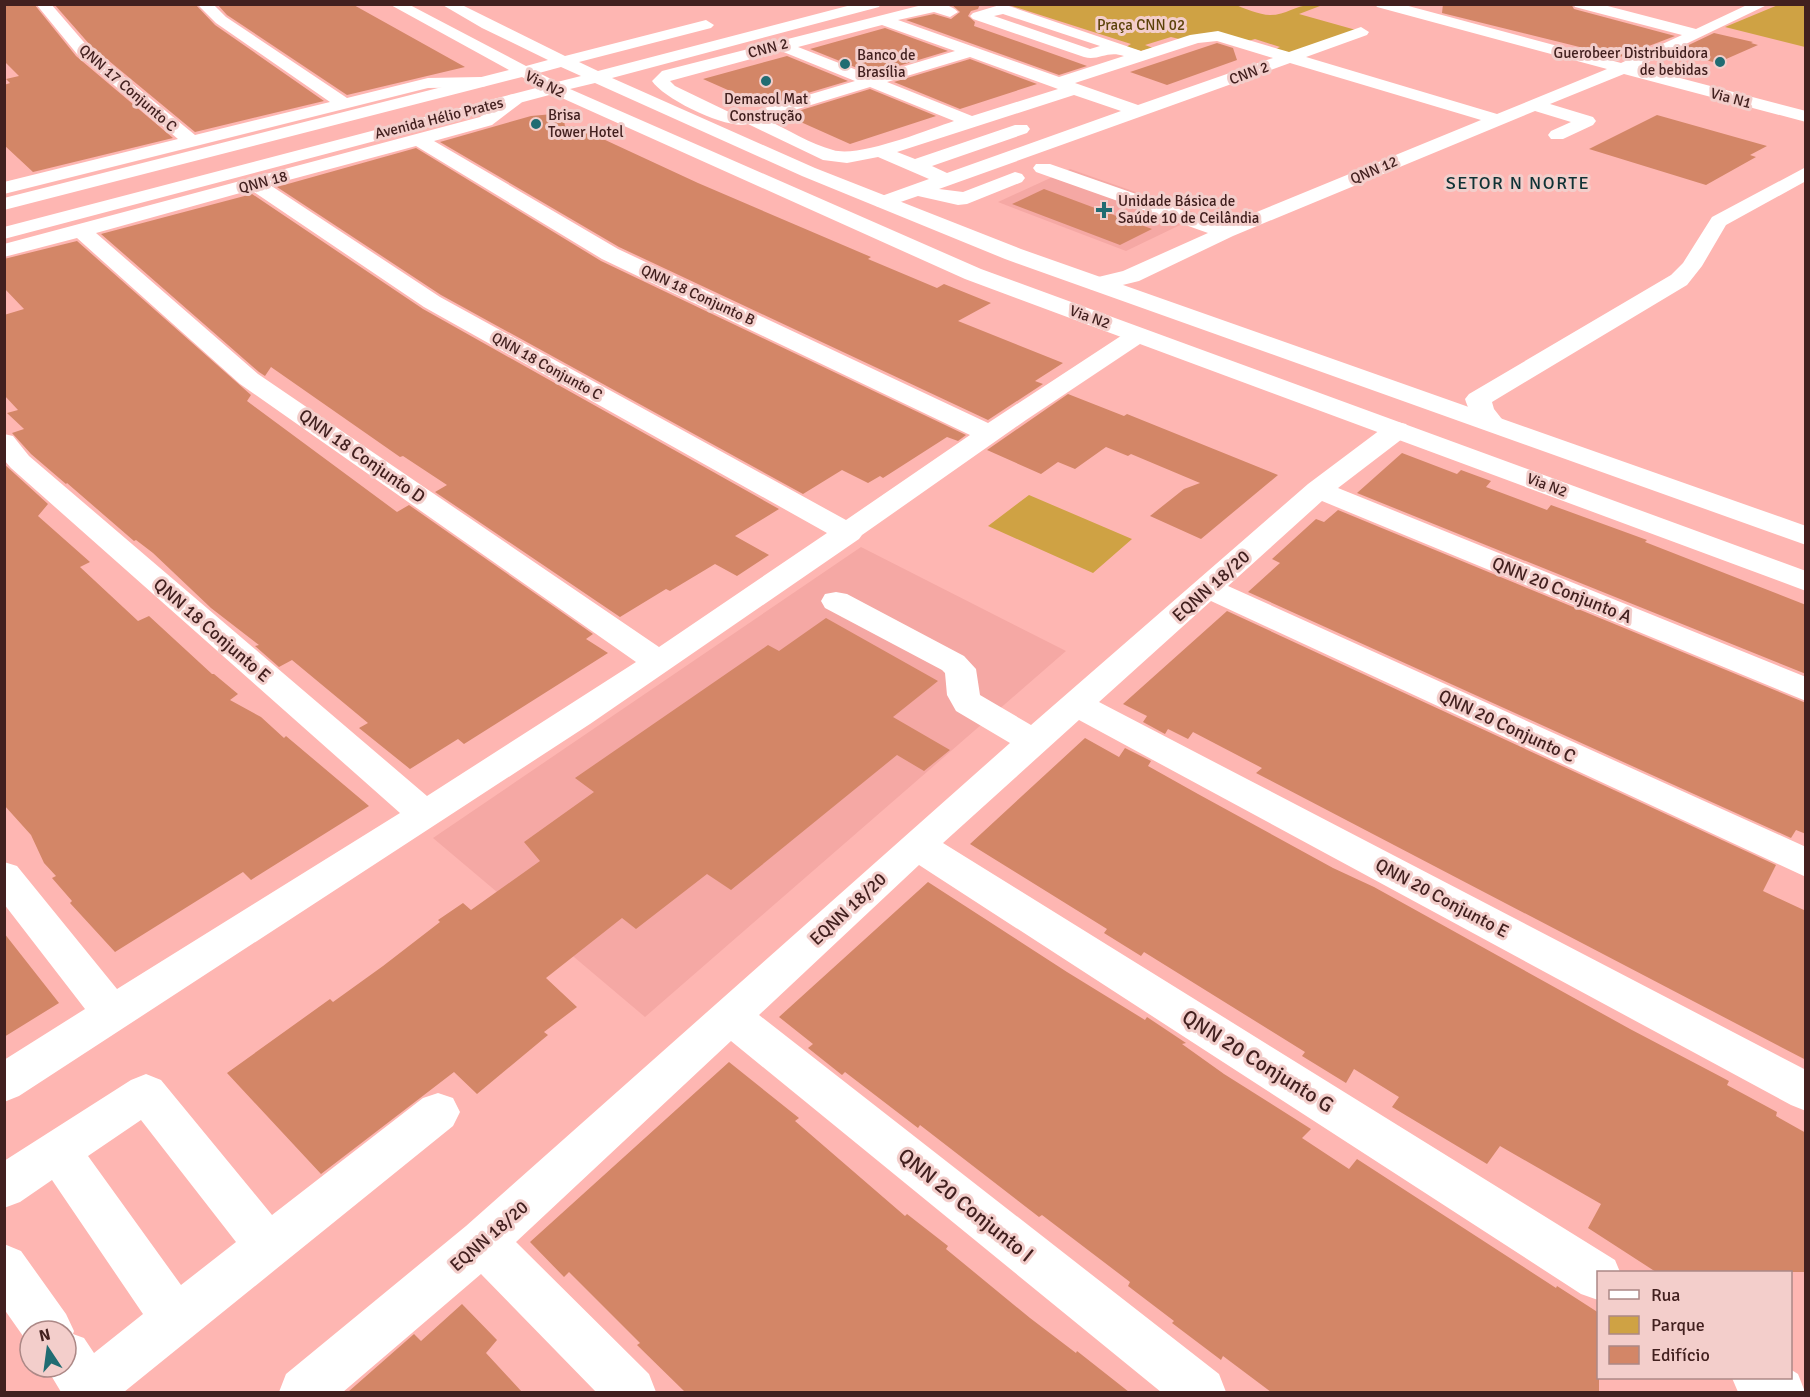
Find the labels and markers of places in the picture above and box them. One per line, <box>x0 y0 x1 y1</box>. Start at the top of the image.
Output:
place label: Guerobeer Distribuidora de bebidas <box>1554 44 1708 79</box>
place label: Banco de Brasília <box>857 46 915 81</box>
marker: Guerobeer Distribuidora de bebidas <box>1713 55 1727 69</box>
marker: Banco de Brasília <box>838 57 852 71</box>
marker: Demacol Mat Construção <box>759 74 773 88</box>
place label: Demacol Mat Construção <box>724 90 808 125</box>
place label: Brisa Tower Hotel <box>548 106 624 141</box>
marker: Brisa Tower Hotel <box>529 117 543 131</box>
place label: Unidade Básica de Saúde 10 de Ceilândia <box>1118 192 1259 227</box>
marker: Unidade Básica de Saúde 10 de Ceilândia <box>1095 201 1113 219</box>

